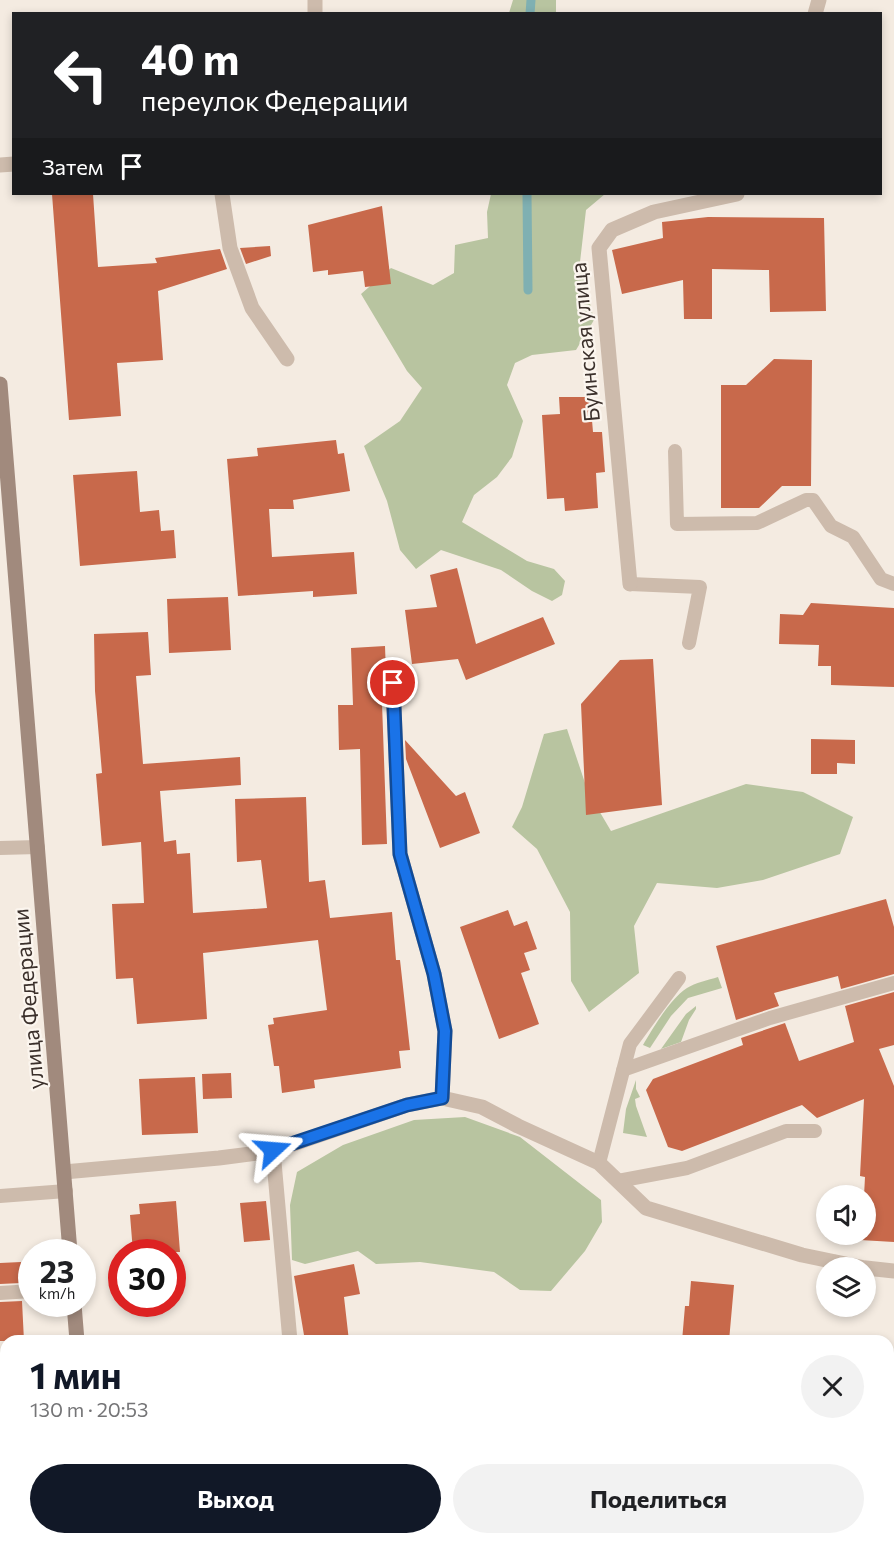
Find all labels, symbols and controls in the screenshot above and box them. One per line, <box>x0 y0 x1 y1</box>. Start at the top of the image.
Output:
text: 40 m <box>141 32 239 84</box>
icon: left <box>42 36 120 114</box>
text: переулок Федерации <box>141 84 409 117</box>
icon: arrive <box>115 150 148 183</box>
text: Затем <box>42 153 103 180</box>
street label: Буинская улица <box>564 261 605 423</box>
pin <box>367 657 418 708</box>
icon: arrive <box>376 666 409 699</box>
street label: улица Федерации <box>6 907 49 1091</box>
position arrow <box>241 1118 305 1182</box>
map controls <box>816 1185 876 1317</box>
button: sound <box>816 1185 876 1245</box>
speed limit sign: 30 <box>108 1239 186 1317</box>
text: 23 <box>40 1252 74 1289</box>
button: layers <box>816 1257 876 1317</box>
text: km/h <box>39 1284 75 1302</box>
text: 1 мин <box>30 1352 122 1396</box>
button: close <box>801 1355 864 1418</box>
text: 130 m · 20:53 <box>30 1397 148 1421</box>
button: Выход <box>30 1464 441 1533</box>
button: Поделиться <box>453 1464 864 1533</box>

